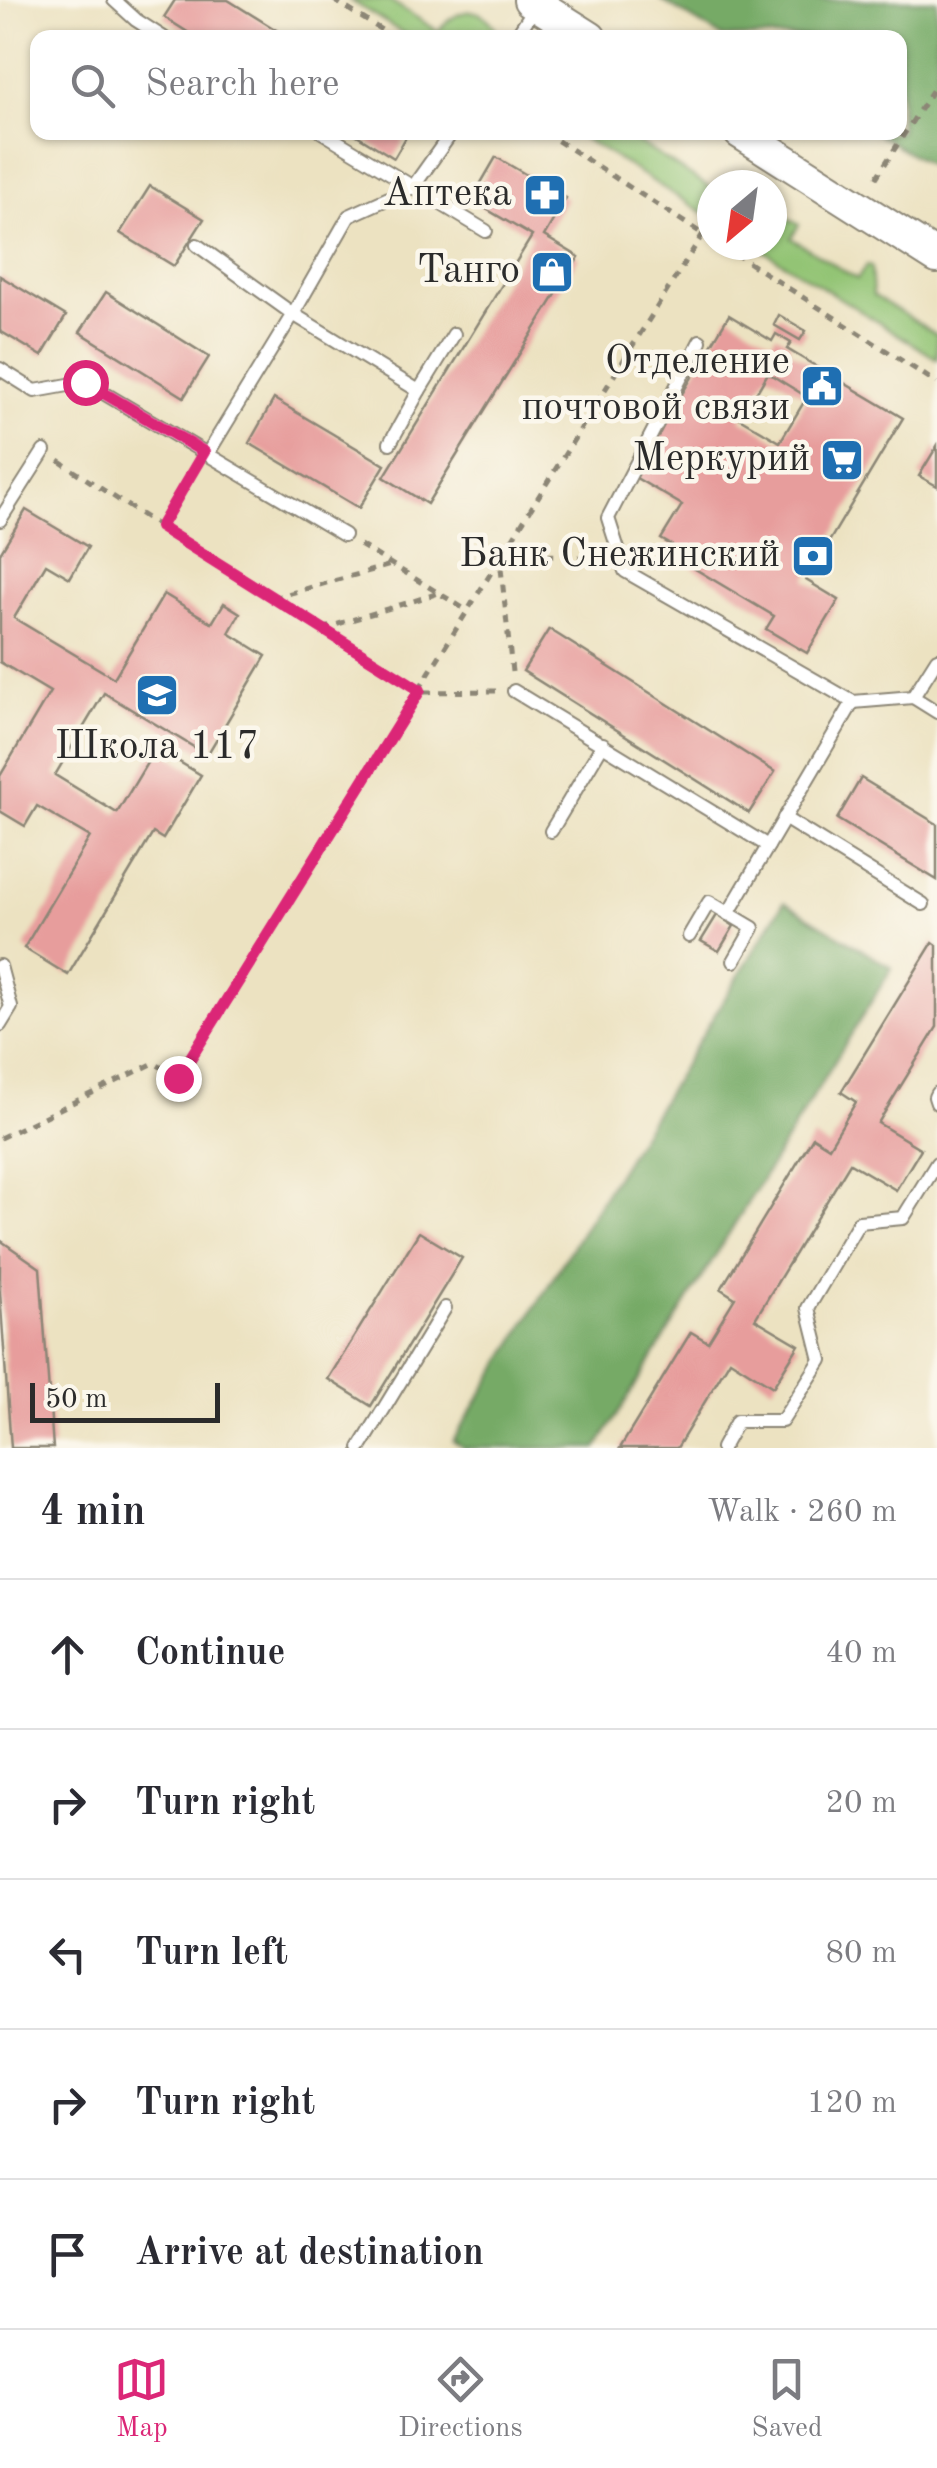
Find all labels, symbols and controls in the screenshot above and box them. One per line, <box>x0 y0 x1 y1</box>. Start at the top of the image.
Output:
search box <box>30 30 907 140</box>
icon: search <box>65 58 120 113</box>
text: Search here <box>145 66 340 104</box>
north arrow <box>697 170 787 260</box>
pharmacy icon: Аптека <box>522 172 568 218</box>
place label: Аптека <box>382 175 512 215</box>
shop icon: Танго <box>529 249 575 295</box>
place label: Танго <box>417 252 520 292</box>
place label: Отделение почтовой связи <box>521 343 790 429</box>
route start <box>63 360 109 406</box>
public building icon: Отделение почтовой связи <box>799 363 845 409</box>
supermarket icon: Меркурий <box>819 437 865 483</box>
place label: Меркурий <box>632 440 810 480</box>
bank icon: Банк Снежинский <box>790 533 836 579</box>
place label: Банк Снежинский <box>459 536 780 576</box>
school or university icon: Школа 117 <box>134 672 180 718</box>
place label: Школа 117 <box>55 728 259 768</box>
route end <box>156 1056 202 1102</box>
scale bar <box>30 1378 220 1422</box>
text: 50 m <box>45 1386 108 1414</box>
text: 4 min <box>40 1492 146 1534</box>
text: Walk · 260 m <box>707 1497 897 1529</box>
icon: ahead <box>40 1627 95 1682</box>
text: Continue <box>135 1635 285 1673</box>
text: 40 m <box>826 1638 897 1670</box>
icon: right <box>40 1777 95 1832</box>
text: Turn right <box>135 1785 315 1823</box>
text: 20 m <box>826 1788 897 1820</box>
icon: left <box>40 1927 95 1982</box>
text: Turn left <box>135 1935 288 1973</box>
text: 80 m <box>826 1938 897 1970</box>
icon: right <box>40 2077 95 2132</box>
text: Turn right <box>135 2085 315 2123</box>
text: 120 m <box>807 2088 897 2120</box>
icon: arrive <box>40 2227 95 2282</box>
text: Arrive at destination <box>135 2235 484 2273</box>
tab: Map <box>114 2352 169 2447</box>
tab: Directions <box>398 2352 523 2447</box>
tab: Saved <box>751 2352 823 2447</box>

